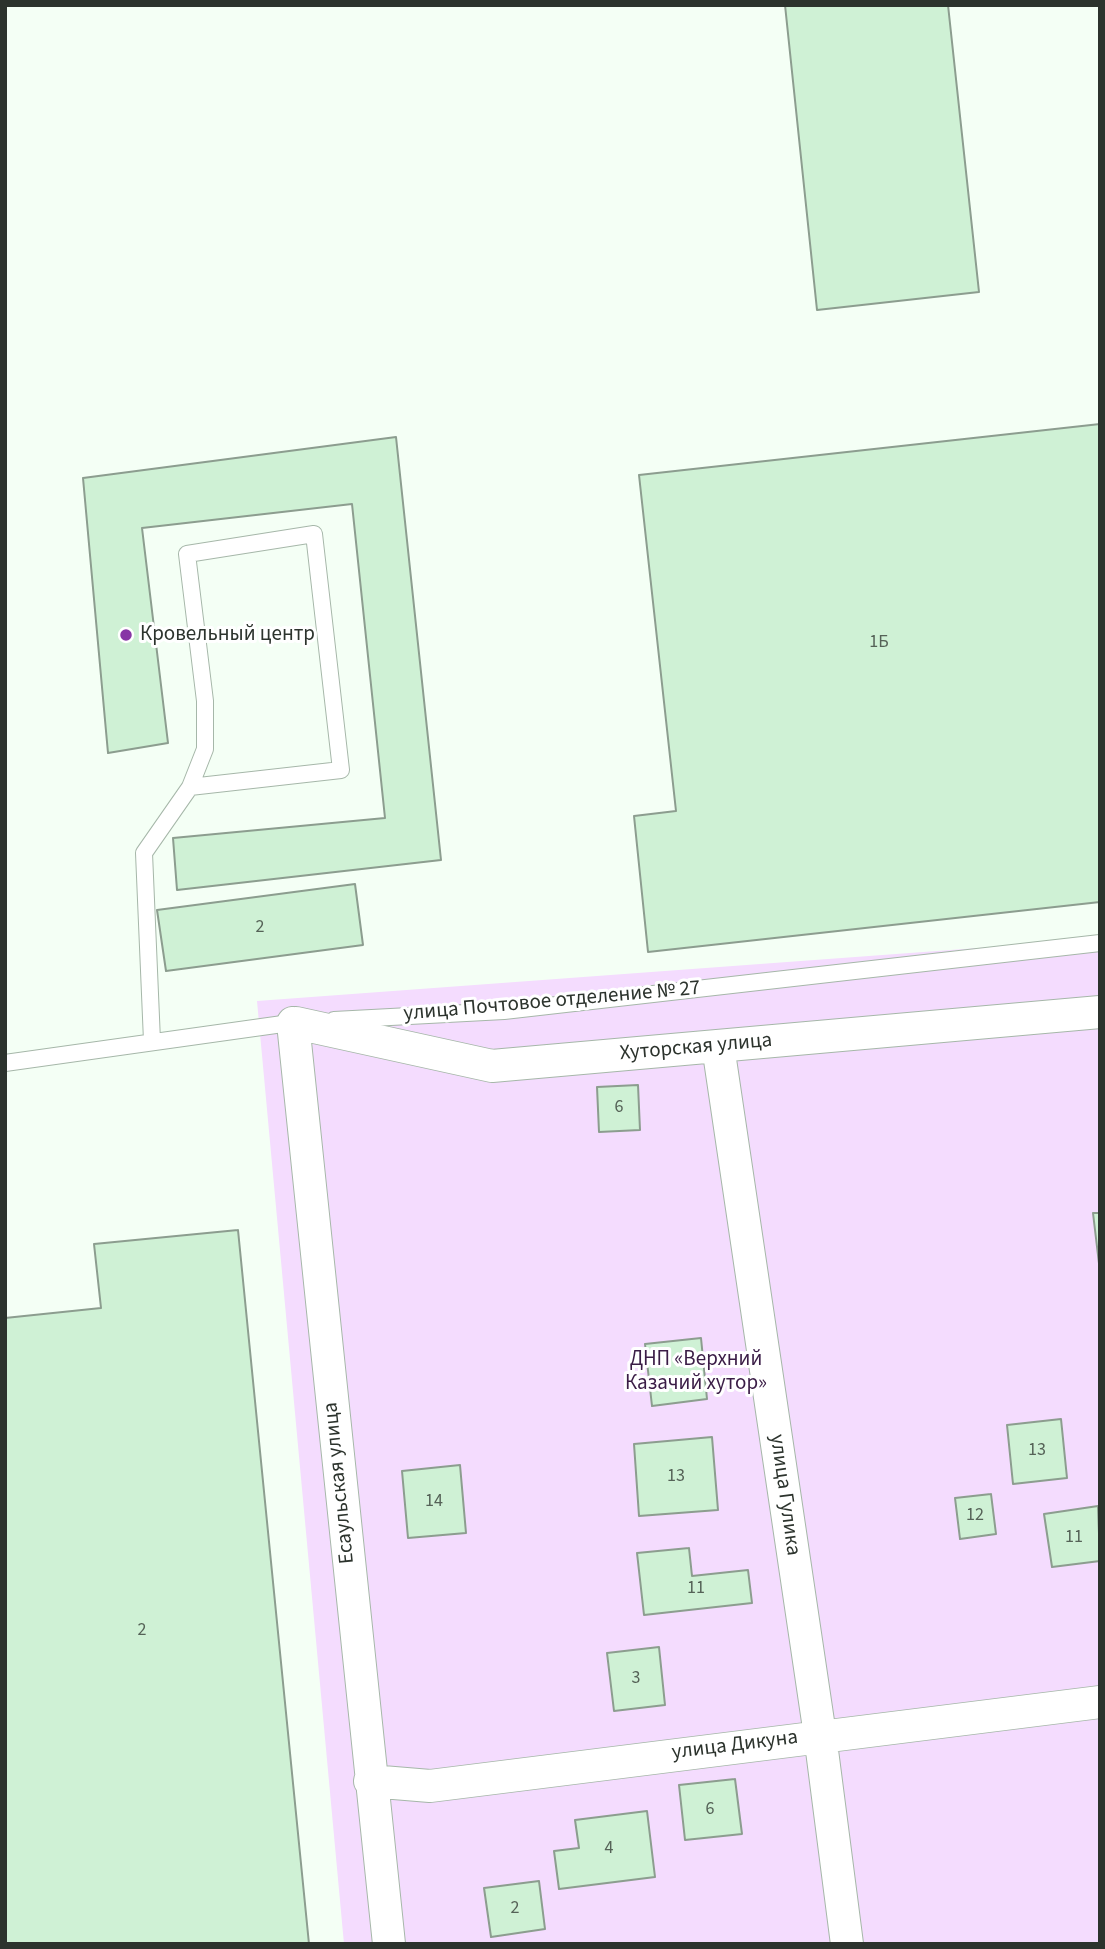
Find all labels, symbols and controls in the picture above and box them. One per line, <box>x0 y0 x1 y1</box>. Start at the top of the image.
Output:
place label: Кровельный центр <box>140 622 315 648</box>
marker: Кровельный центр <box>118 627 134 643</box>
house number: 1Б <box>869 632 889 654</box>
house number: 2 <box>256 917 264 939</box>
street label: улица Почтовое отделение № 27 <box>403 976 701 1028</box>
street label: Хуторская улица <box>619 1029 773 1067</box>
house number: 6 <box>615 1097 623 1119</box>
park label: ДНП «Верхний Казачий хутор» <box>625 1347 767 1397</box>
street label: Есаульская улица <box>319 1401 361 1565</box>
street label: улица Гулика <box>763 1433 805 1557</box>
house number: 13 <box>1028 1440 1046 1462</box>
house number: 13 <box>667 1466 685 1488</box>
house number: 14 <box>425 1491 443 1513</box>
house number: 12 <box>966 1505 984 1527</box>
house number: 11 <box>1065 1527 1083 1549</box>
house number: 11 <box>687 1578 705 1600</box>
house number: 2 <box>138 1620 146 1642</box>
house number: 3 <box>632 1668 640 1690</box>
street label: улица Дикуна <box>670 1726 800 1766</box>
house number: 6 <box>706 1799 714 1821</box>
house number: 4 <box>605 1838 613 1860</box>
house number: 2 <box>511 1898 519 1920</box>

